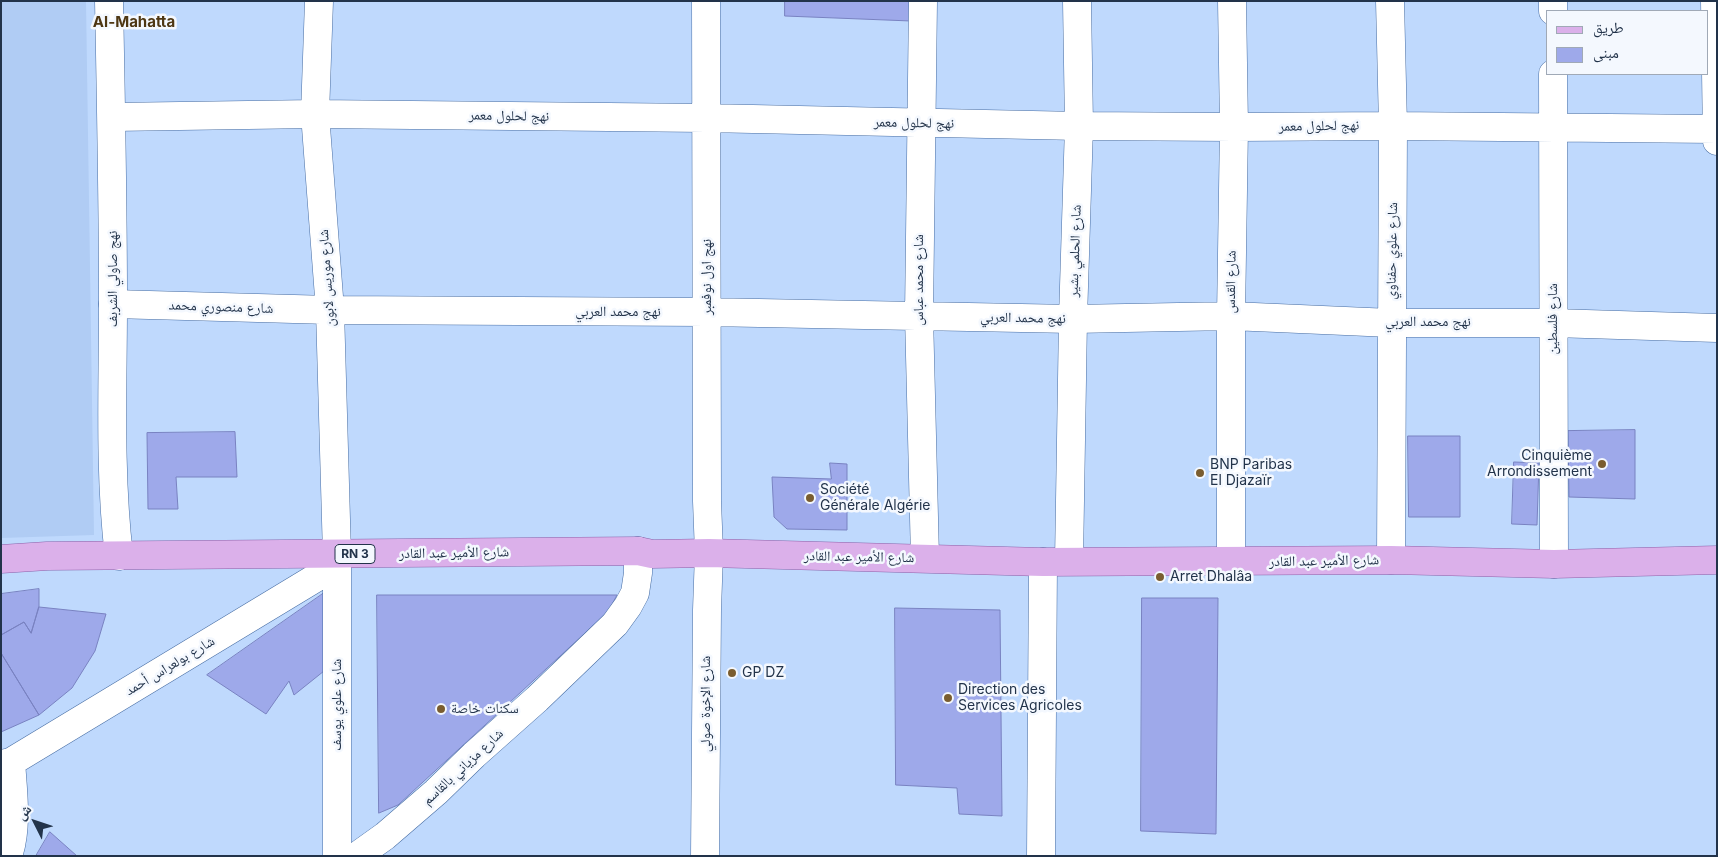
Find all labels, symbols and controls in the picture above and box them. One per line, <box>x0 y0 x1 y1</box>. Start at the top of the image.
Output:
legend <box>1546 10 1708 75</box>
district label: Al-Mahatta <box>93 13 175 31</box>
text: طريق <box>1593 18 1624 37</box>
text: مبنى <box>1593 43 1619 62</box>
street label: نهج لحلول معمر <box>469 107 549 125</box>
street label: نهج لحلول معمر <box>874 114 954 132</box>
street label: نهج لحلول معمر <box>1279 117 1359 135</box>
street label: شارع علوي حفناوي <box>1383 202 1401 300</box>
street label: شارع الحلمي بشير <box>1065 204 1085 298</box>
street label: شارع موريس لابون <box>315 229 339 327</box>
street label: نهج صاولي الشربف <box>105 231 121 327</box>
street label: شارع محمد عباس <box>911 234 927 326</box>
street label: نهج اول نوفمبر <box>699 239 715 315</box>
street label: شارع القدس <box>1222 250 1240 314</box>
street label: شارع فلسطين <box>1545 283 1561 355</box>
street label: شارع منصوري محمد <box>168 297 274 317</box>
street label: نهج محمد العربي <box>575 304 661 320</box>
street label: نهج محمد العربي <box>980 309 1066 327</box>
street label: نهج محمد العربي <box>1385 314 1471 330</box>
place label: Cinquième Arrondissement <box>1487 448 1592 481</box>
place label: BNP Paribas El Djazaïr <box>1210 457 1292 490</box>
marker: Cinquième Arrondissement <box>1596 458 1608 470</box>
marker: BNP Paribas El Djazaïr <box>1194 467 1206 479</box>
place label: Société Générale Algérie <box>820 482 931 514</box>
marker: Société Générale Algérie <box>804 492 816 504</box>
road number: RN 3 <box>335 544 375 564</box>
street label: شارع الأمير عبد القادر <box>399 544 509 562</box>
street label: شارع الأمير عبد القادر <box>804 548 914 566</box>
street label: شارع الأمير عبد القادر <box>1269 552 1379 570</box>
place label: Arret Dhalâa <box>1170 569 1252 585</box>
marker: Arret Dhalâa <box>1154 571 1166 583</box>
street label: شارع بولعراس أحمد <box>122 633 218 699</box>
street label: شارع الإخوة صولي <box>698 656 714 752</box>
street label: شارع علوي يوسف <box>329 659 345 751</box>
place label: GP DZ <box>742 665 784 681</box>
marker: GP DZ <box>726 667 738 679</box>
place label: Direction des Services Agricoles <box>958 682 1082 714</box>
marker: Direction des Services Agricoles <box>942 692 954 704</box>
place label: سكنات خاصة <box>451 701 519 717</box>
marker: سكنات خاصة <box>435 703 447 715</box>
street label: شارع مزياني بالقاسم <box>419 725 507 809</box>
north arrow <box>10 797 60 847</box>
text: ش <box>12 801 35 823</box>

